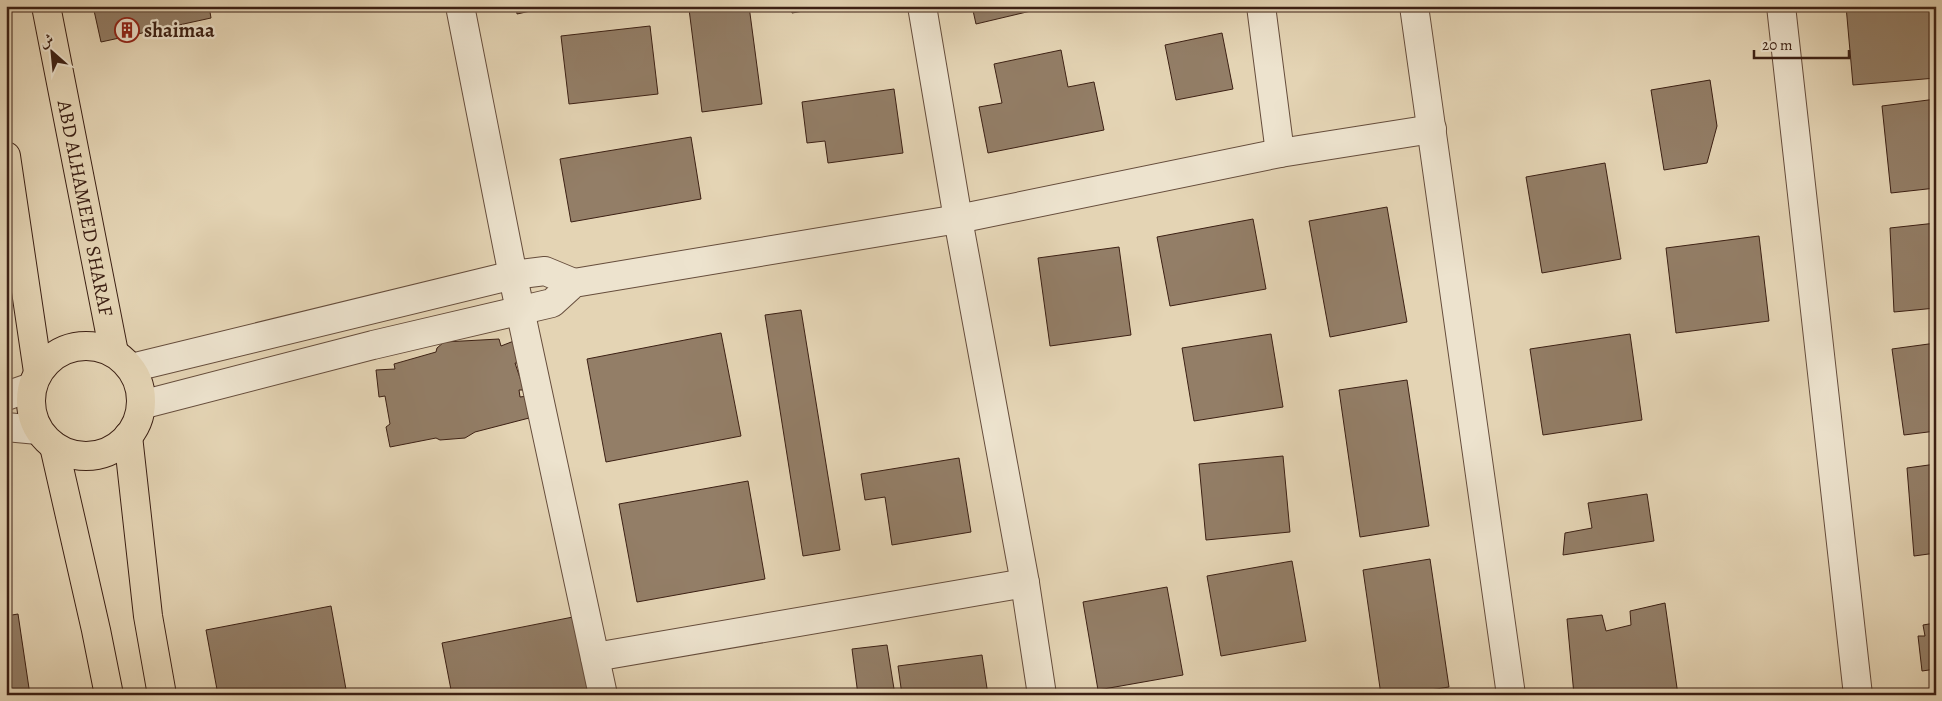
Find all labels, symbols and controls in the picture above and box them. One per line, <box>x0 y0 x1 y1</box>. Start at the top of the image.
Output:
building icon: shaimaa <box>114 17 140 43</box>
place label: shaimaa <box>144 17 215 44</box>
north arrow <box>28 28 78 78</box>
scale bar <box>1754 28 1850 60</box>
text: ش <box>36 29 57 52</box>
text: 20 m <box>1762 35 1793 55</box>
street label: ABD ALHAMEED SHARAF <box>51 97 119 319</box>

